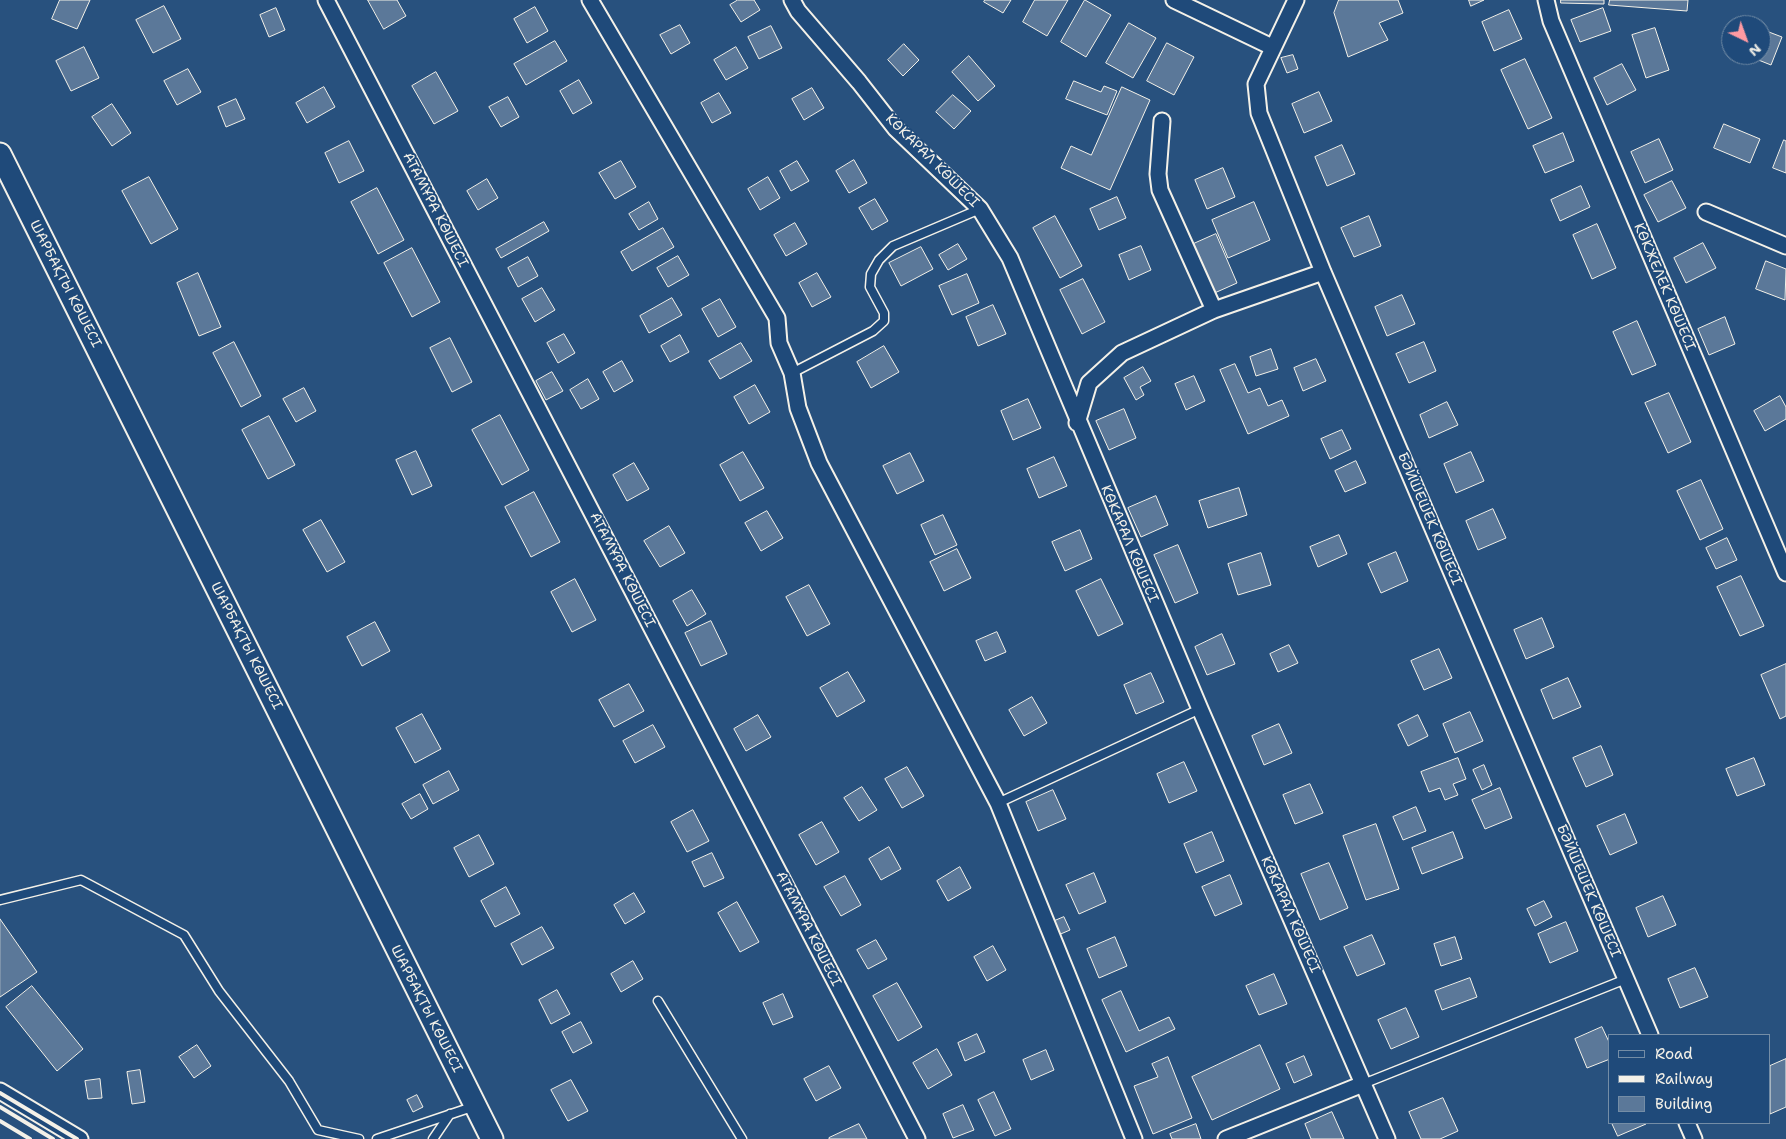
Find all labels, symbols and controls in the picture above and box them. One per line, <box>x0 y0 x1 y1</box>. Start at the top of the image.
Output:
north arrow <box>1721 15 1771 65</box>
text: N <box>1745 40 1766 61</box>
street label: КӨКАРАЛ КӨШЕСІ <box>882 111 982 211</box>
street label: АТАМҰРА КӨШЕСІ <box>399 150 471 270</box>
street label: ШАРБАҚТЫ КӨШЕСІ <box>26 218 104 350</box>
street label: КӨКЖЕЛЕК КӨШЕСІ <box>1630 221 1698 353</box>
street label: БӘЙШЕШЕК КӨШЕСІ <box>1393 450 1465 588</box>
street label: КӨКАРАЛ КӨШЕСІ <box>1097 483 1161 605</box>
street label: АТАМҰРА КӨШЕСІ <box>586 510 658 630</box>
street label: ШАРБАҚТЫ КӨШЕСІ <box>207 580 285 712</box>
street label: БӘЙШЕШЕК КӨШЕСІ <box>1552 822 1624 960</box>
street label: КӨКАРАЛ КӨШЕСІ <box>1257 854 1323 976</box>
street label: АТАМҰРА КӨШЕСІ <box>772 869 844 989</box>
street label: ШАРБАҚТЫ КӨШЕСІ <box>387 943 465 1075</box>
legend <box>1608 1034 1771 1124</box>
text: Road <box>1655 1044 1693 1064</box>
text: Railway <box>1655 1069 1713 1089</box>
text: Building <box>1655 1094 1712 1114</box>

